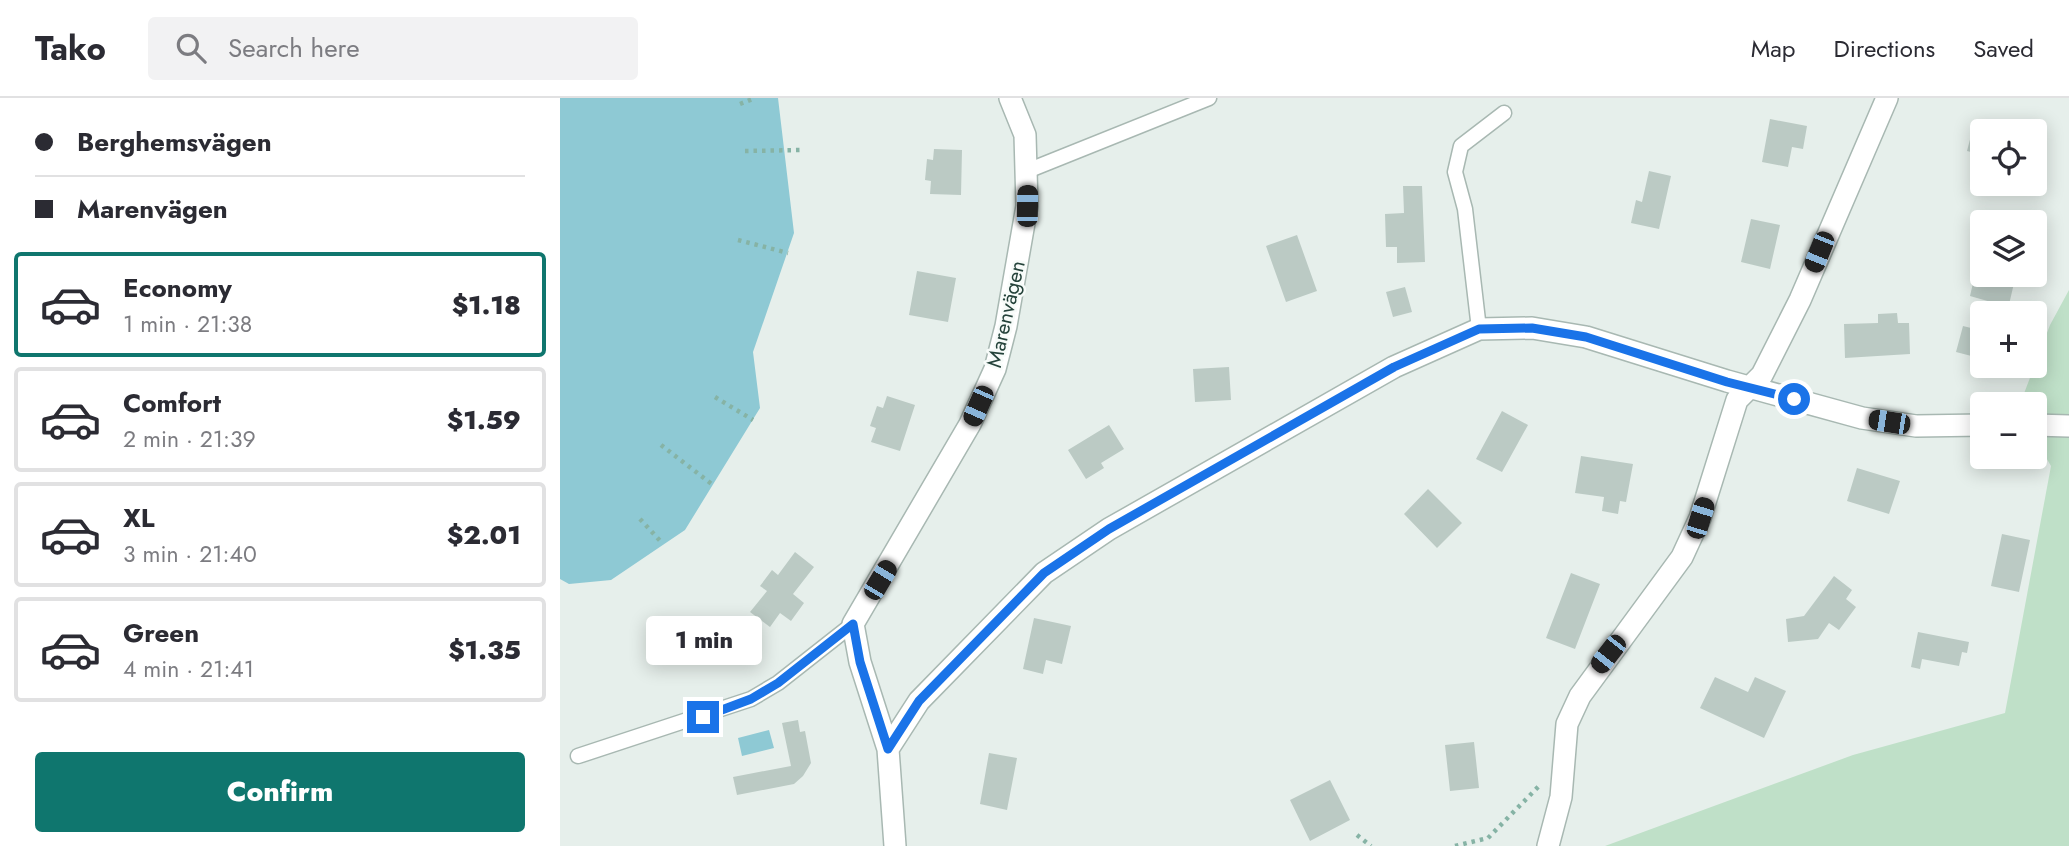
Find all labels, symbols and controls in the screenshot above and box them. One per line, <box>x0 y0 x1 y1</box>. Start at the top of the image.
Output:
search box <box>148 17 638 80</box>
text: Tako <box>35 25 106 72</box>
icon: search <box>172 29 210 67</box>
text: Search here <box>228 29 360 67</box>
text: Map <box>1751 31 1796 66</box>
text: Directions <box>1834 31 1935 66</box>
text: Saved <box>1973 31 2034 66</box>
map controls <box>1970 119 2047 469</box>
button: locate <box>1970 119 2047 196</box>
text: Berghemsvägen <box>77 123 272 161</box>
car <box>1017 185 1038 227</box>
text: Marenvägen <box>77 190 228 228</box>
button: layers <box>1970 210 2047 287</box>
car <box>1802 229 1837 275</box>
street label: Marenvägen <box>979 258 1033 370</box>
text: Economy <box>123 269 232 307</box>
icon: car <box>39 273 102 336</box>
text: $1.18 <box>452 286 521 324</box>
button: + <box>1970 301 2047 378</box>
text: 1 min · 21:38 <box>123 307 252 341</box>
car <box>960 383 997 429</box>
route start <box>1778 383 1810 415</box>
text: Comfort <box>123 384 221 422</box>
icon: car <box>39 388 102 451</box>
button: − <box>1970 392 2047 469</box>
text: $1.59 <box>447 401 521 439</box>
car <box>1867 408 1912 436</box>
text: 2 min · 21:39 <box>123 422 256 456</box>
car <box>1684 495 1717 541</box>
text: XL <box>123 499 155 537</box>
icon: car <box>39 503 102 566</box>
text: $2.01 <box>447 516 521 554</box>
text: 3 min · 21:40 <box>123 537 257 571</box>
car <box>861 557 900 603</box>
text: Green <box>123 614 199 652</box>
callout: 1 min <box>645 616 761 664</box>
icon: car <box>39 618 102 681</box>
text: 1 min <box>675 623 733 657</box>
text: $1.35 <box>448 631 521 669</box>
car <box>1587 631 1630 677</box>
text: 4 min · 21:41 <box>123 652 254 686</box>
route end <box>687 701 719 733</box>
button: Confirm <box>35 752 525 832</box>

